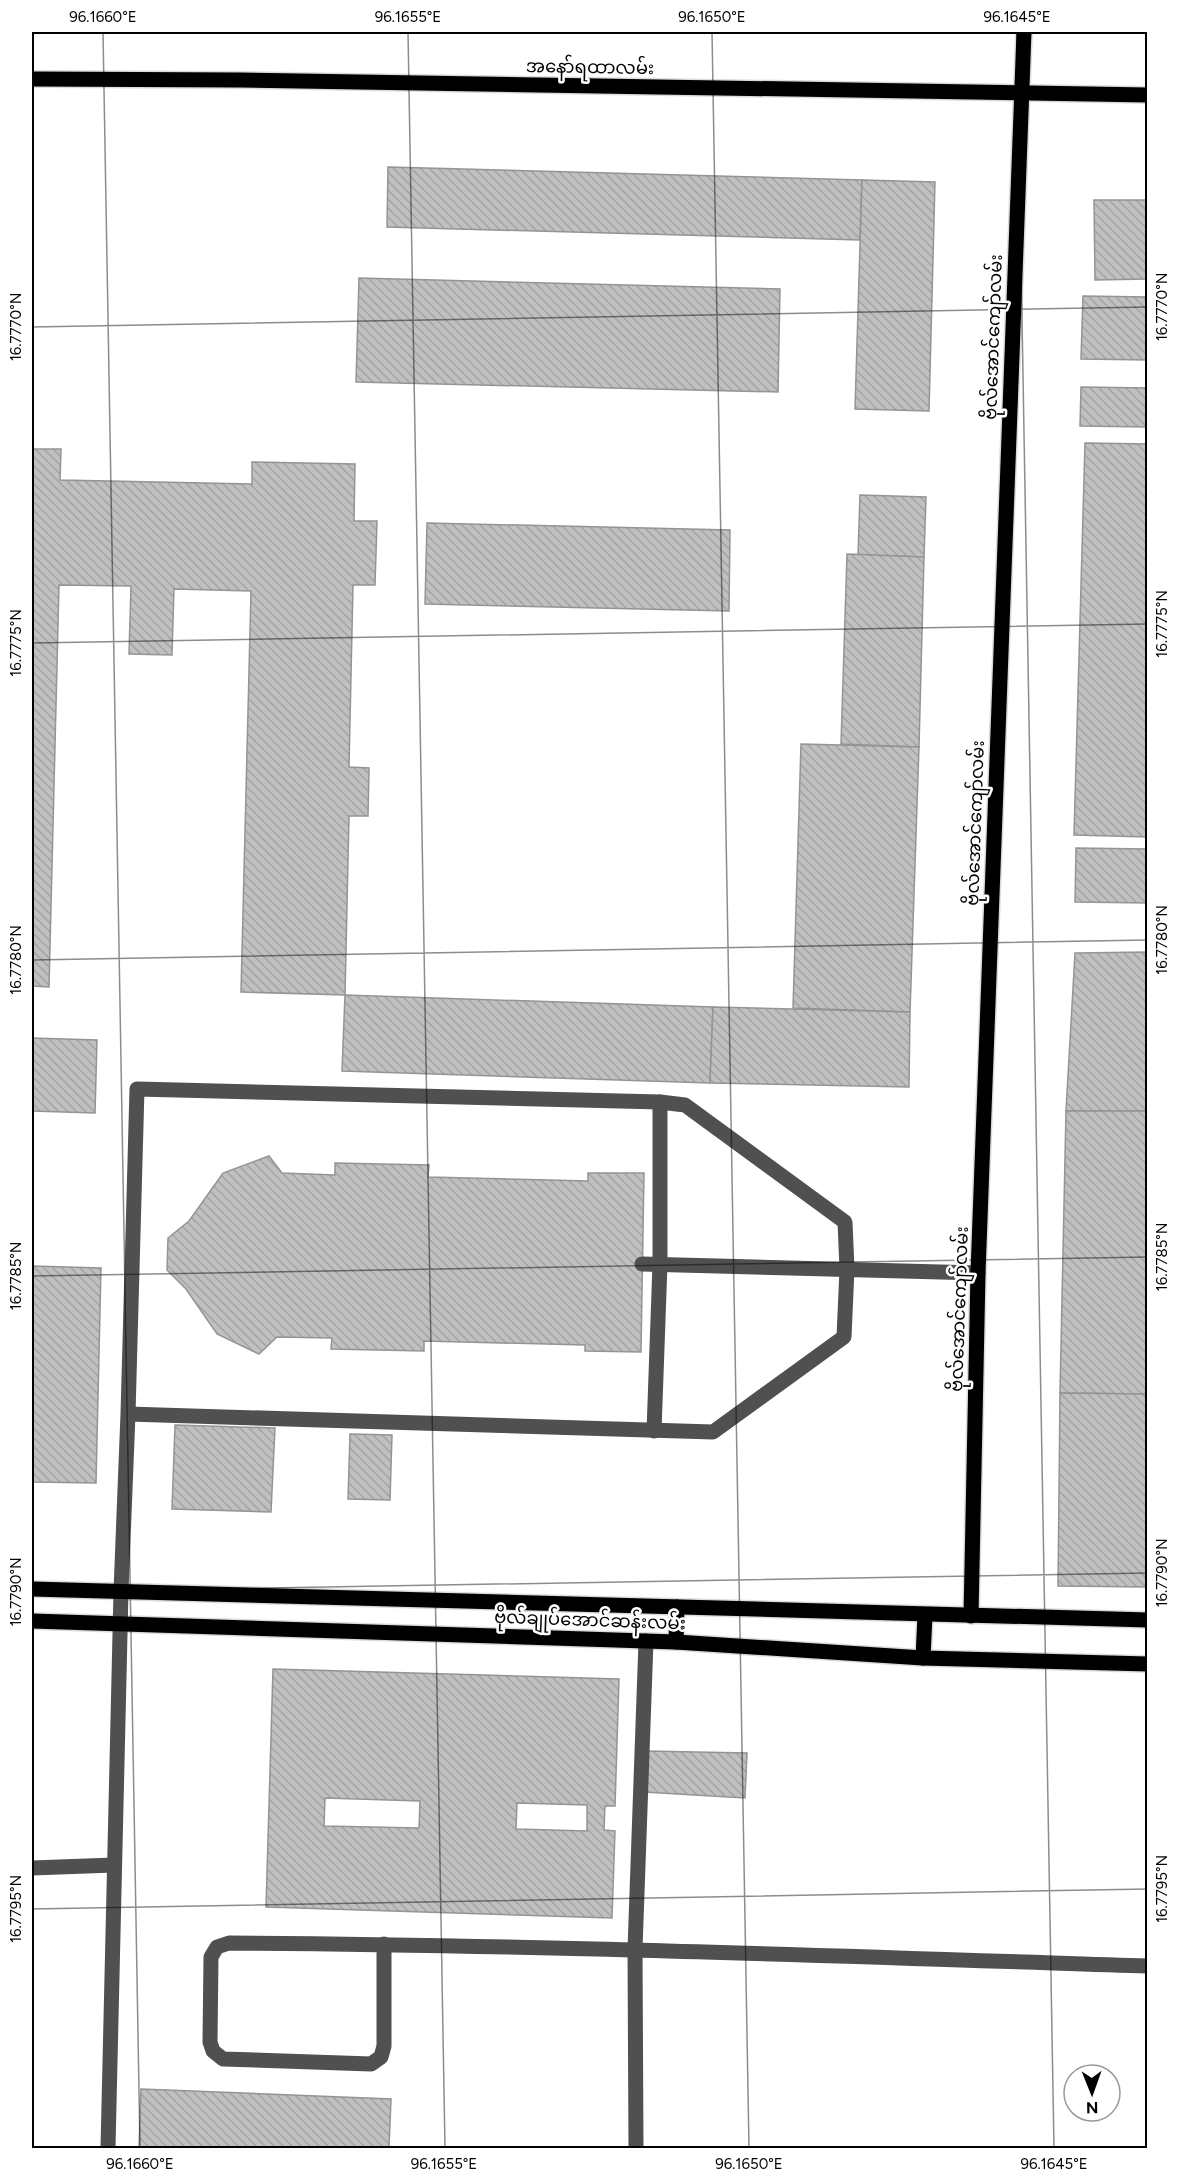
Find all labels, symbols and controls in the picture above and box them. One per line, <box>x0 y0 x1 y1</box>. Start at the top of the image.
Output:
text: 96.1660°E <box>69 8 137 26</box>
text: 96.1655°E <box>375 8 441 26</box>
text: 96.1650°E <box>678 8 746 26</box>
text: 96.1645°E <box>983 8 1051 26</box>
street label: အနော်ရထာလမ်း <box>526 53 654 83</box>
street label: ဗိုလ်အောင်ကျော်လမ်း <box>976 254 1011 420</box>
text: 16.7770°N <box>1153 273 1171 341</box>
text: 16.7770°N <box>7 293 25 361</box>
text: 16.7775°N <box>1153 590 1171 658</box>
text: 16.7775°N <box>7 609 25 677</box>
street label: ဗိုလ်အောင်ကျော်လမ်း <box>958 740 993 906</box>
text: 16.7780°N <box>1153 905 1171 975</box>
text: 16.7780°N <box>7 925 25 995</box>
text: 16.7785°N <box>1153 1223 1171 1291</box>
street label: ဗိုလ်အောင်ကျော်လမ်း <box>942 1226 977 1392</box>
text: 16.7785°N <box>7 1242 25 1310</box>
text: 16.7790°N <box>1153 1538 1171 1608</box>
text: 16.7790°N <box>7 1557 25 1627</box>
street label: ဗိုလ်ချုပ်အောင်ဆန်းလမ်း <box>494 1603 686 1638</box>
text: 16.7795°N <box>1153 1855 1171 1923</box>
text: 16.7795°N <box>7 1875 25 1943</box>
north arrow <box>1062 2063 1122 2123</box>
text: N <box>1086 2098 1099 2117</box>
text: 96.1660°E <box>106 2155 174 2173</box>
text: 96.1655°E <box>411 2155 477 2173</box>
text: 96.1650°E <box>715 2155 783 2173</box>
text: 96.1645°E <box>1020 2155 1088 2173</box>

